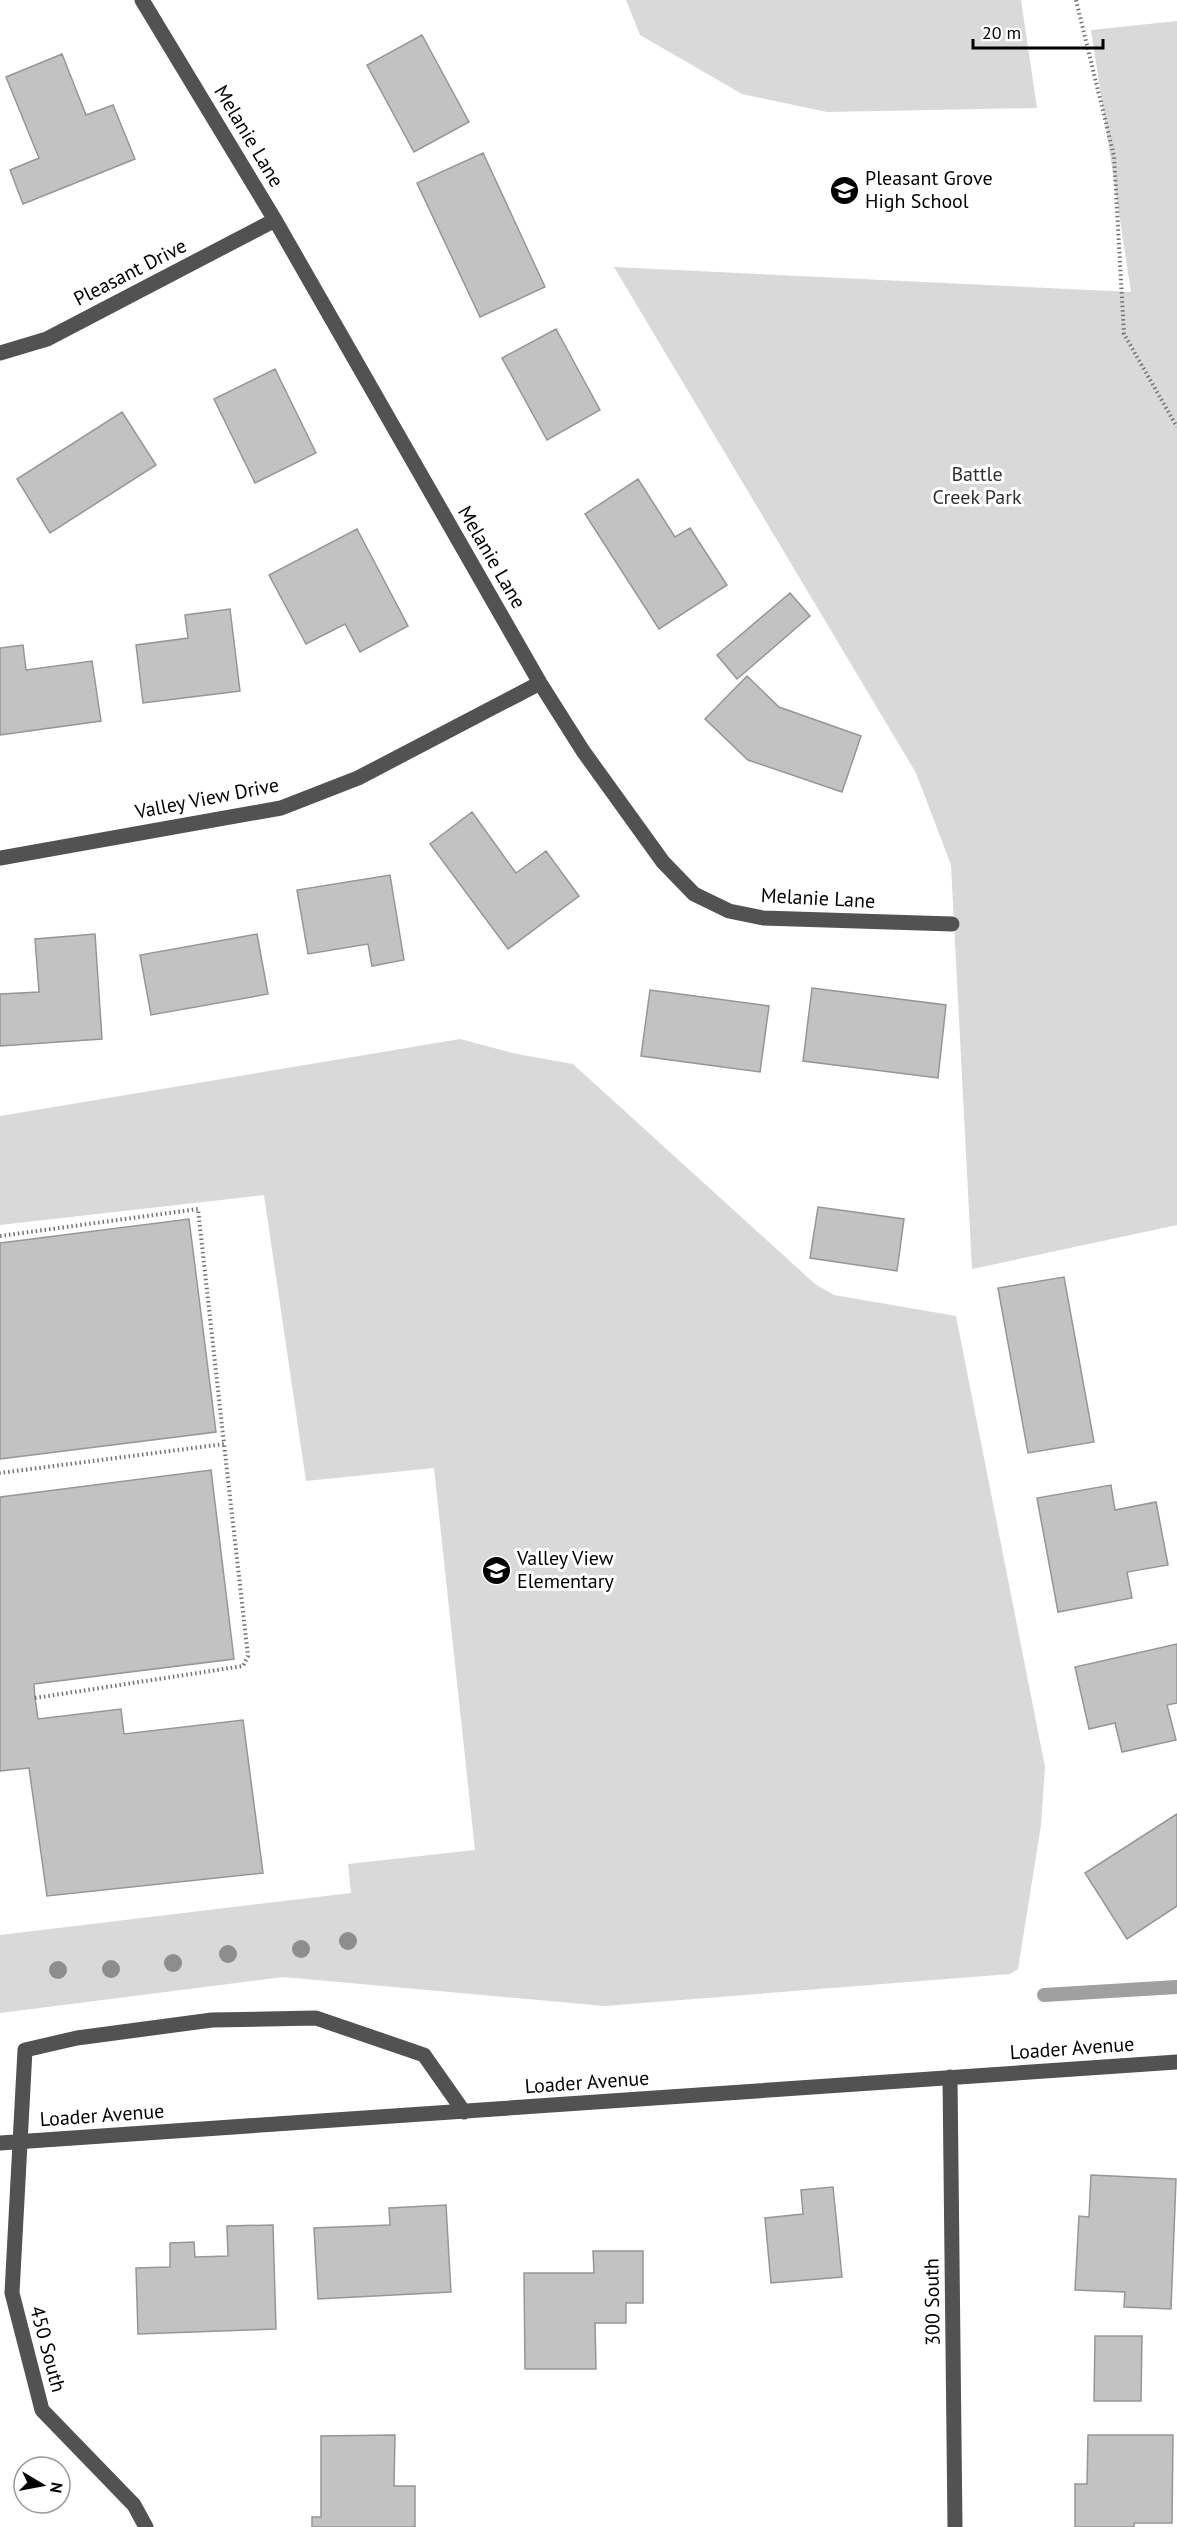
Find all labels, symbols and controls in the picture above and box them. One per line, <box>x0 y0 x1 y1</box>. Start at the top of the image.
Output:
scale bar <box>973 12 1104 50</box>
text: 20 m <box>982 21 1021 44</box>
street label: Melanie Lane <box>208 80 290 192</box>
place label: Pleasant Grove High School <box>865 165 993 214</box>
school or university icon: Pleasant Grove High School <box>828 174 860 206</box>
street label: Pleasant Drive <box>69 232 191 312</box>
park label: Battle Creek Park <box>932 461 1022 510</box>
street label: Melanie Lane <box>452 501 532 613</box>
street label: Valley View Drive <box>132 771 281 825</box>
street label: Melanie Lane <box>760 882 876 914</box>
place label: Valley View Elementary <box>516 1545 615 1594</box>
school or university icon: Valley View Elementary <box>480 1554 512 1586</box>
street label: Loader Avenue <box>1009 2031 1135 2065</box>
street label: Loader Avenue <box>524 2065 650 2099</box>
street label: Loader Avenue <box>39 2098 165 2132</box>
street label: 300 South <box>918 2258 946 2346</box>
street label: 450 South <box>24 2303 72 2395</box>
north arrow <box>12 2455 72 2515</box>
text: N <box>46 2481 68 2495</box>

